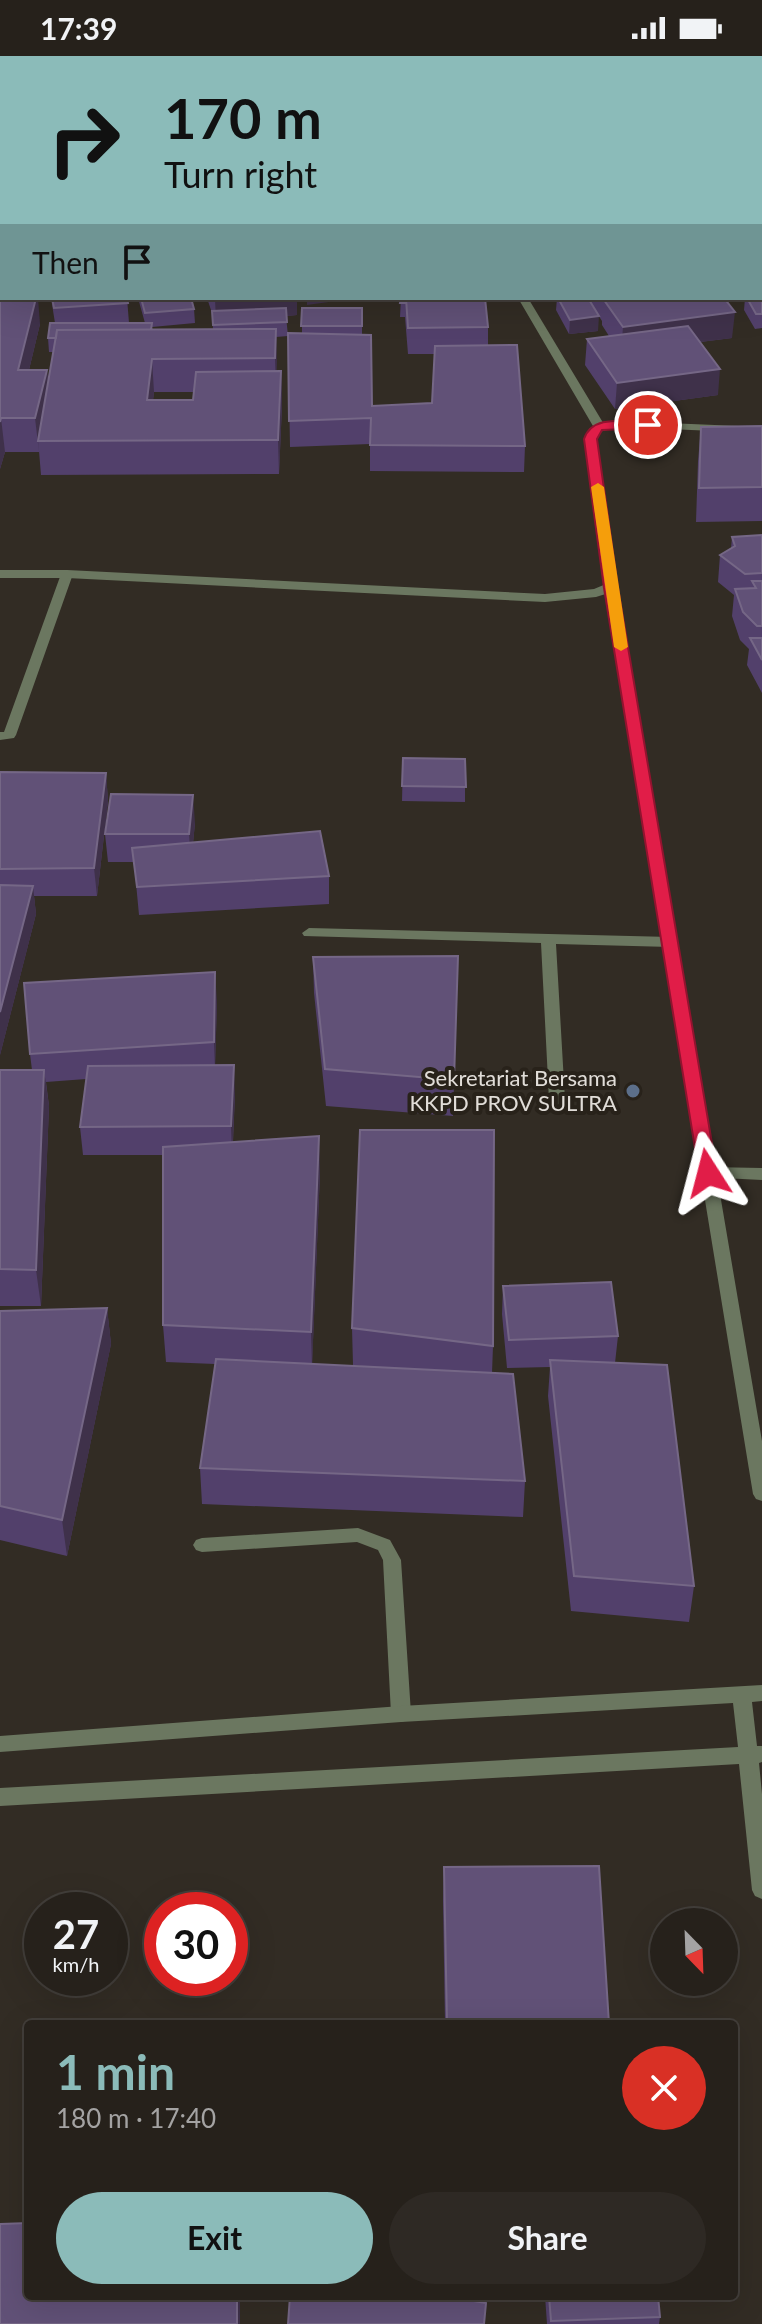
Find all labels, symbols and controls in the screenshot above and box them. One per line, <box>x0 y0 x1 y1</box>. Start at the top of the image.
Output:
text: 17:39 <box>40 10 117 46</box>
text: 170 m <box>164 84 322 151</box>
icon: right <box>32 88 136 192</box>
text: Turn right <box>164 152 317 196</box>
icon: arrive <box>115 240 159 284</box>
text: Then <box>32 244 99 280</box>
pin <box>614 391 682 459</box>
icon: arrive <box>626 403 670 447</box>
place label: Sekretariat Bersama KKPD PROV SULTRA <box>410 1064 617 1116</box>
marker: Sekretariat Bersama KKPD PROV SULTRA <box>624 1082 642 1100</box>
position arrow <box>666 1131 750 1215</box>
speed limit sign: 30 <box>144 1892 248 1996</box>
north arrow <box>650 1908 738 1996</box>
map controls <box>650 1908 738 1996</box>
text: 27 <box>53 1910 99 1958</box>
text: km/h <box>53 1952 99 1976</box>
text: 1 min <box>56 2043 175 2100</box>
button: close <box>622 2046 706 2130</box>
text: 180 m · 17:40 <box>56 2102 216 2134</box>
button: Exit <box>56 2192 373 2284</box>
button: Share <box>389 2192 706 2284</box>

